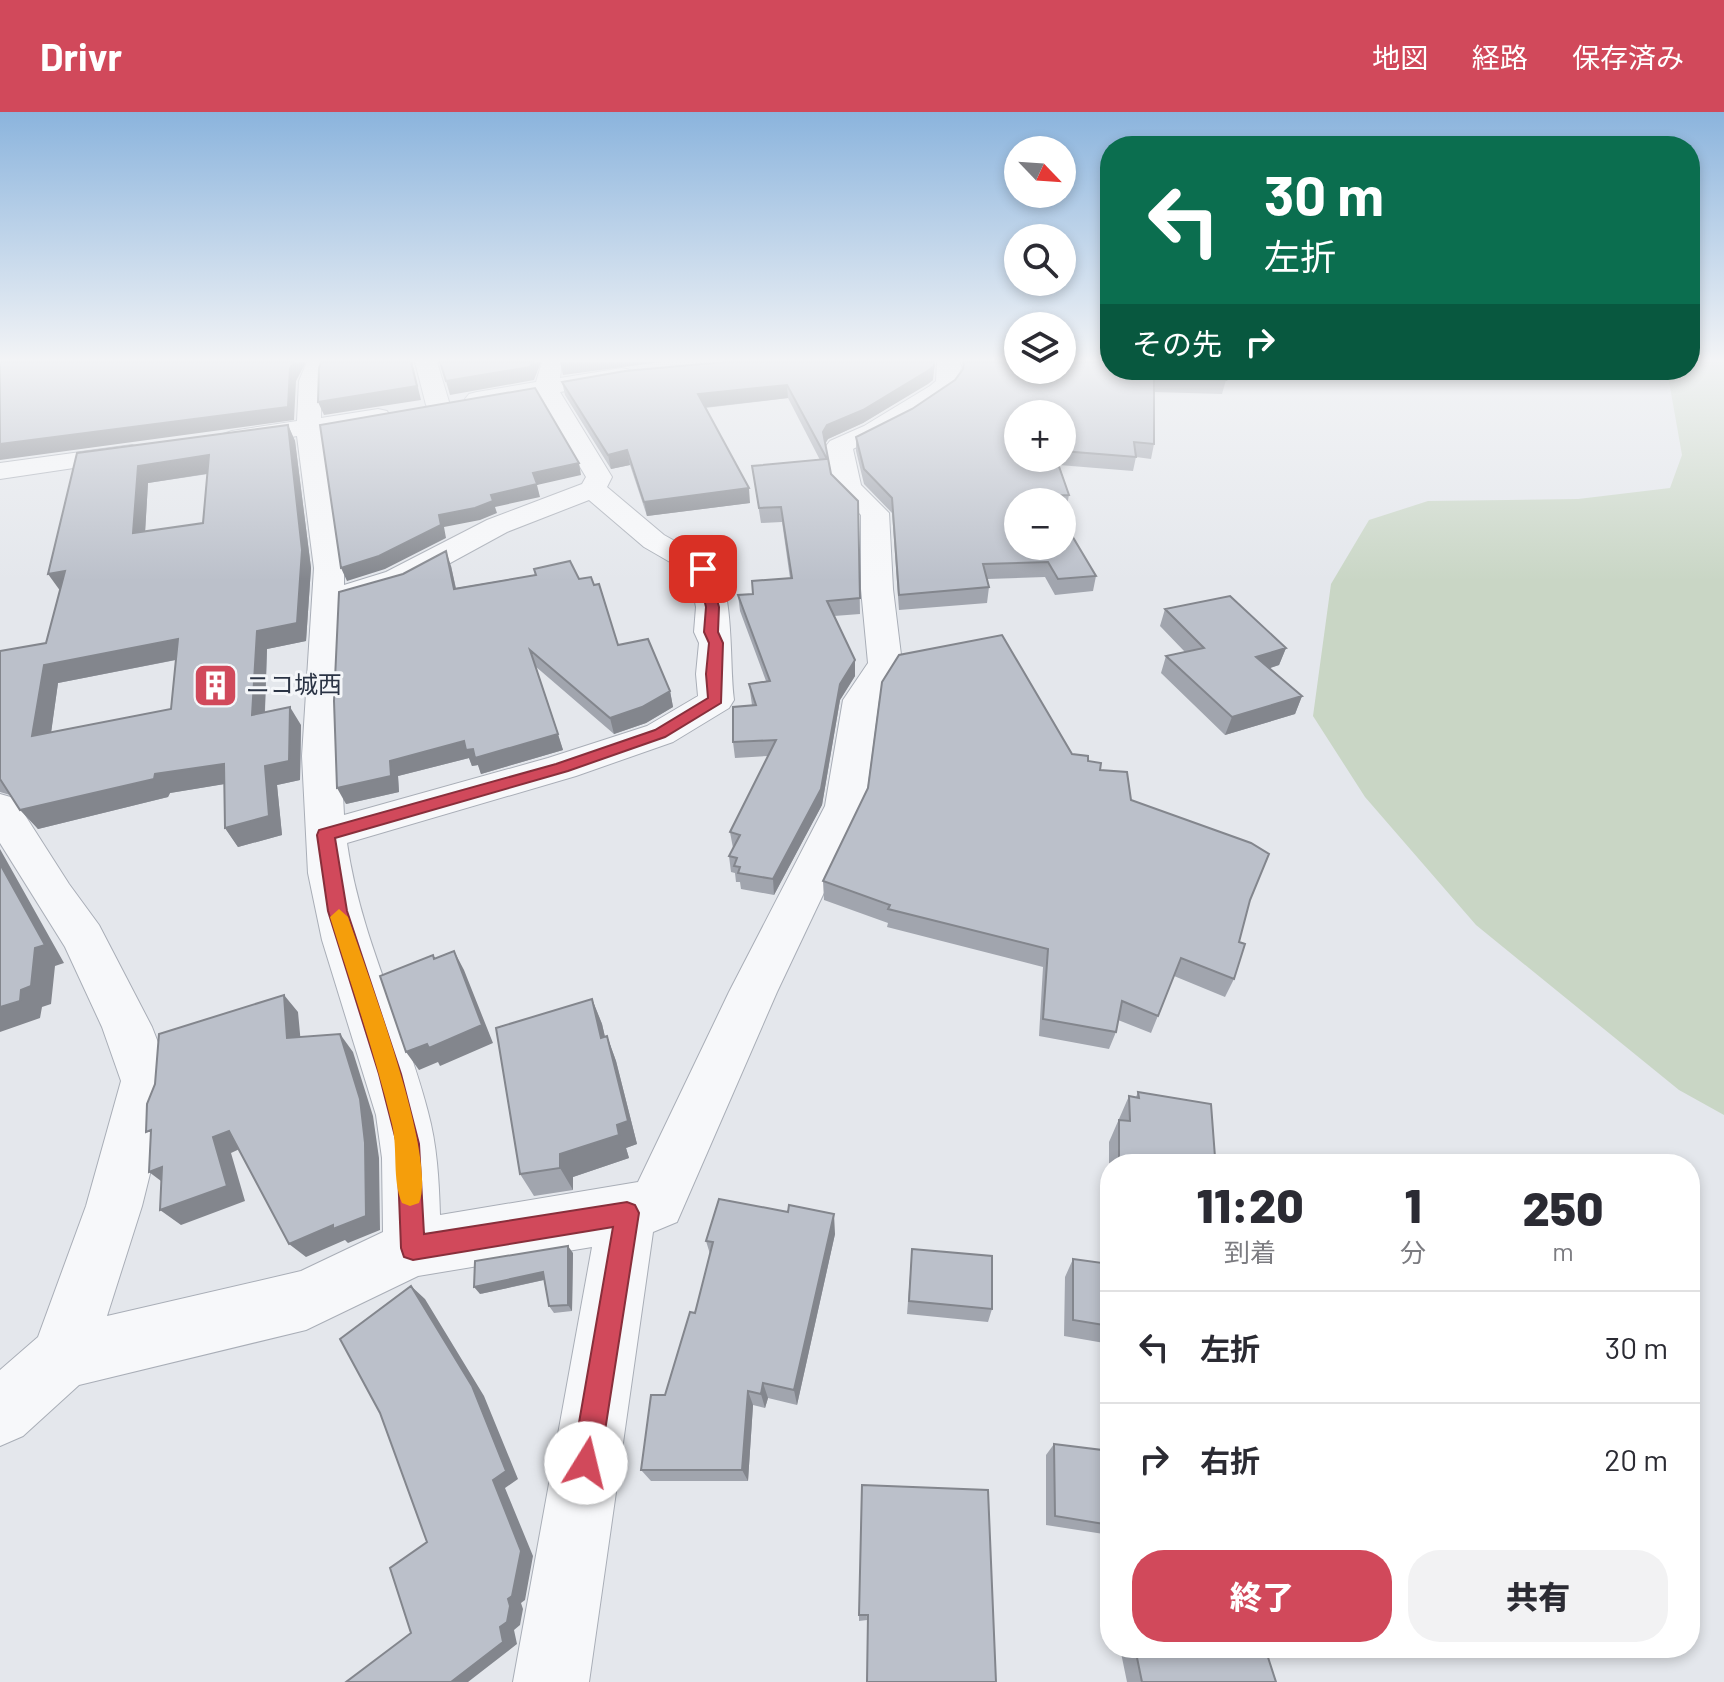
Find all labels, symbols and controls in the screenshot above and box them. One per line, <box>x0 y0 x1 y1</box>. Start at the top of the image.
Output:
text: Drivr <box>40 33 122 79</box>
text: 地図 <box>1372 40 1428 74</box>
text: 経路 <box>1472 40 1528 74</box>
text: 保存済み <box>1572 40 1684 74</box>
north arrow <box>1004 136 1076 208</box>
map controls <box>1004 136 1076 560</box>
text: 30 m <box>1264 160 1384 227</box>
icon: left <box>1132 168 1236 272</box>
button: search <box>1004 224 1076 296</box>
text: 左折 <box>1264 234 1336 277</box>
button: layers <box>1004 312 1076 384</box>
icon: right <box>1238 320 1282 364</box>
text: その先 <box>1132 325 1222 361</box>
button: + <box>1004 400 1076 472</box>
button: − <box>1004 488 1076 560</box>
pin <box>669 535 737 603</box>
icon: arrive <box>681 547 725 591</box>
building icon: ニコ城西 <box>191 661 239 709</box>
place label: ニコ城西 <box>246 669 342 698</box>
text: 11:20 <box>1196 1175 1304 1233</box>
text: 1 <box>1405 1175 1422 1233</box>
text: 250 <box>1523 1178 1604 1236</box>
text: m <box>1552 1235 1574 1266</box>
text: 到着 <box>1224 1236 1276 1267</box>
text: 分 <box>1400 1236 1426 1267</box>
icon: left <box>1132 1325 1176 1369</box>
text: 30 m <box>1605 1329 1668 1365</box>
text: 左折 <box>1200 1330 1260 1366</box>
position arrow <box>544 1421 628 1505</box>
icon: right <box>1132 1437 1176 1481</box>
text: 20 m <box>1604 1441 1668 1477</box>
text: 右折 <box>1200 1442 1260 1478</box>
button: 終了 <box>1132 1550 1392 1642</box>
button: 共有 <box>1408 1550 1668 1642</box>

